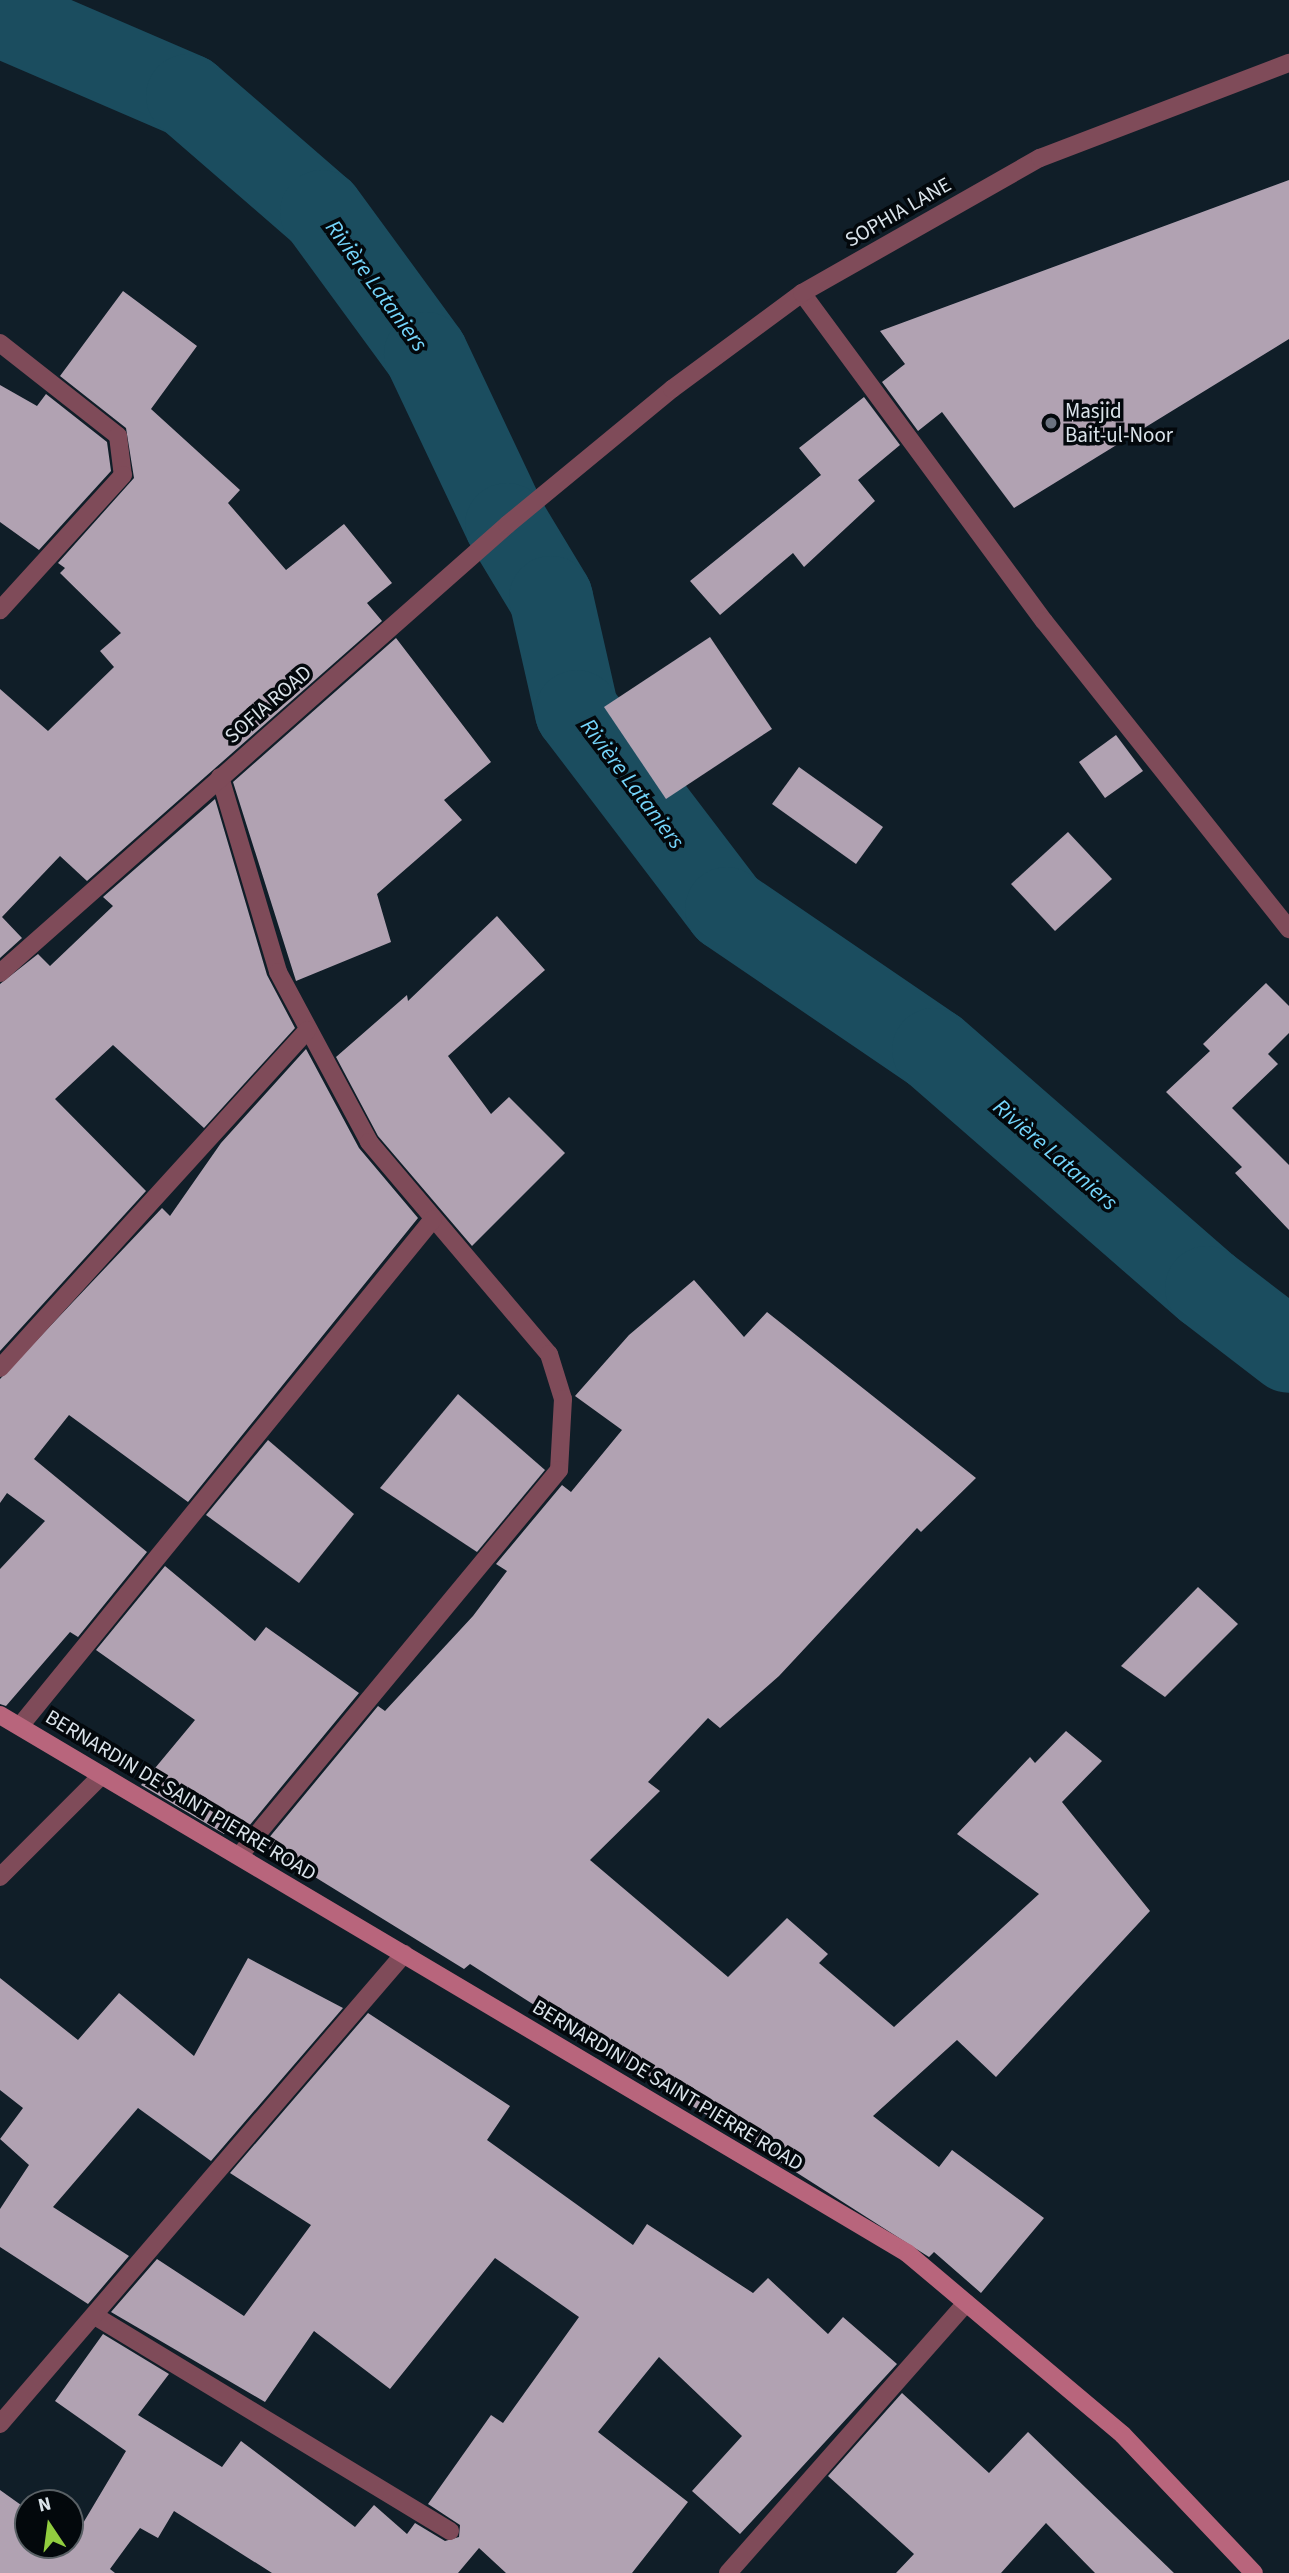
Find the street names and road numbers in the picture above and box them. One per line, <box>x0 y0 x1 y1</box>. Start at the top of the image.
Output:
street label: SOPHIA LANE <box>841 172 955 252</box>
street label: SOFIA ROAD <box>219 660 317 748</box>
street label: BERNARDIN DE SAINT PIERRE ROAD <box>41 1704 321 1886</box>
street label: BERNARDIN DE SAINT PIERRE ROAD <box>528 1994 808 2176</box>

